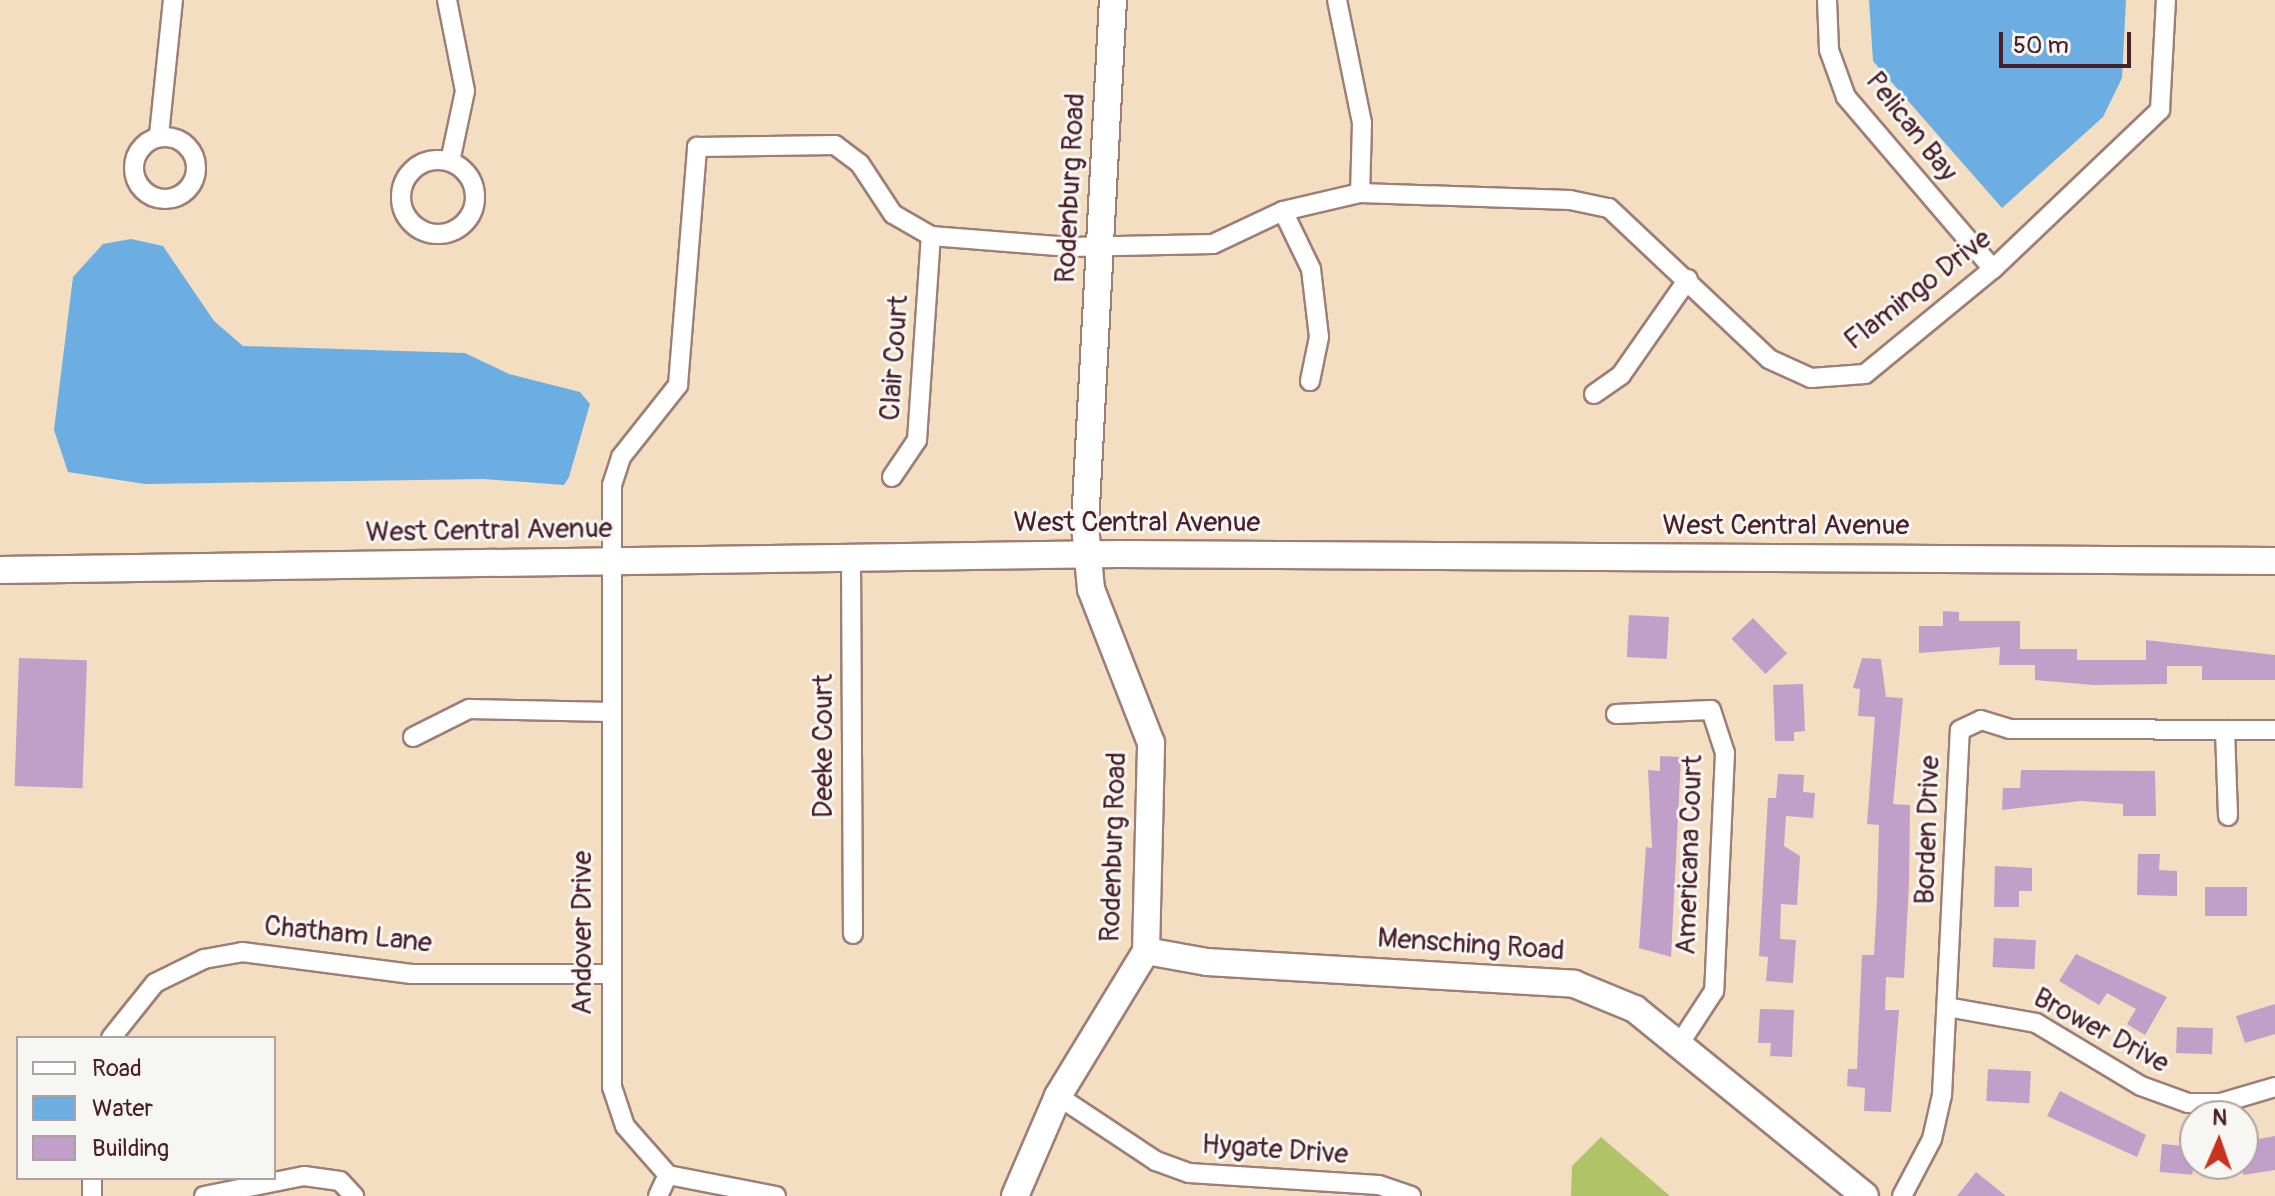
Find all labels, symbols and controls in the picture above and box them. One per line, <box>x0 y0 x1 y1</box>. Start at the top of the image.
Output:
scale bar <box>2003 16 2135 66</box>
text: 50 m <box>2013 31 2069 60</box>
street label: Pelican Bay <box>1858 65 1964 189</box>
street label: Rodenburg Road <box>1049 92 1093 284</box>
street label: Flamingo Drive <box>1838 222 1998 358</box>
street label: Clair Court <box>874 294 916 422</box>
street label: West Central Avenue <box>1014 506 1260 540</box>
street label: West Central Avenue <box>1663 509 1909 543</box>
street label: West Central Avenue <box>365 512 613 550</box>
street label: Deeke Court <box>807 674 841 818</box>
street label: Rodenburg Road <box>1094 751 1134 943</box>
street label: Americana Court <box>1670 754 1710 956</box>
street label: Borden Drive <box>1909 755 1947 905</box>
street label: Andover Drive <box>566 851 600 1015</box>
street label: Chatham Lane <box>262 909 434 961</box>
street label: Mensching Road <box>1376 922 1566 968</box>
street label: Brower Drive <box>2028 981 2174 1081</box>
legend <box>16 1036 276 1180</box>
text: Road <box>92 1054 142 1083</box>
text: Water <box>92 1094 153 1123</box>
north arrow <box>2179 1100 2259 1180</box>
text: N <box>2212 1104 2228 1132</box>
street label: Hygate Drive <box>1201 1128 1349 1172</box>
text: Building <box>92 1134 169 1163</box>

